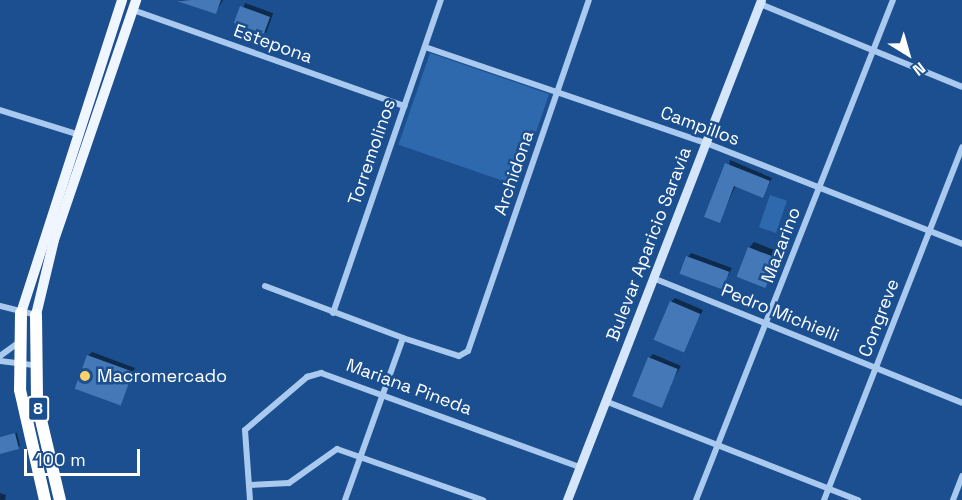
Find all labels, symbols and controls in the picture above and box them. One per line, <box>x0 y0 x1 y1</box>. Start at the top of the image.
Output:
street label: Estepona <box>231 20 315 68</box>
north arrow <box>878 24 938 84</box>
text: N <box>909 57 930 80</box>
street label: Torremolinos <box>344 96 400 208</box>
street label: Campillos <box>657 102 743 150</box>
street label: Archidona <box>489 128 539 218</box>
street label: Bulevar Aparicio Saravia <box>602 144 696 344</box>
street label: Mazarino <box>757 204 805 286</box>
street label: Congreve <box>854 276 904 360</box>
street label: Pedro Michielli <box>718 280 842 346</box>
street label: Mariana Pineda <box>343 354 475 420</box>
place label: Macromercado <box>97 365 227 387</box>
marker: Macromercado <box>78 369 92 383</box>
road number: 8 <box>26 396 50 422</box>
scale bar <box>27 437 142 475</box>
text: 100 m <box>35 448 86 471</box>

